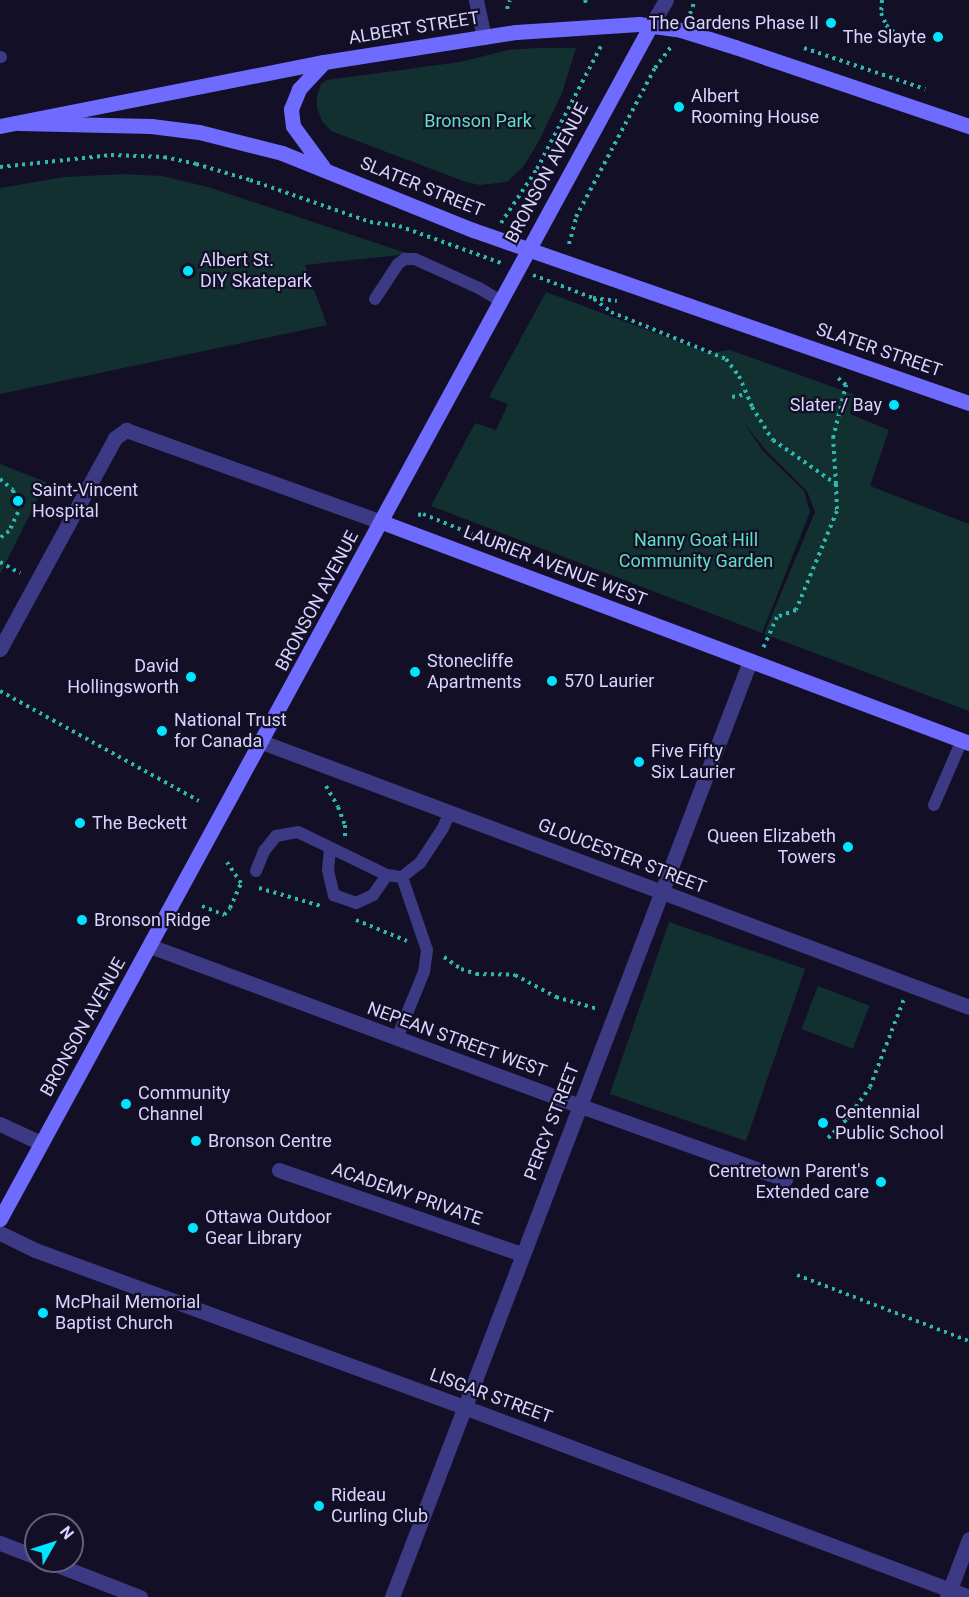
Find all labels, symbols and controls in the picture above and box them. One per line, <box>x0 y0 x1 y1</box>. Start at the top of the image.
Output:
street label: ALBERT STREET <box>347 7 481 49</box>
place label: The Gardens Phase II <box>649 12 819 34</box>
marker: The Gardens Phase II <box>824 16 838 30</box>
place label: The Slayte <box>843 26 926 48</box>
marker: The Slayte <box>931 30 945 44</box>
place label: Albert Rooming House <box>691 86 819 128</box>
street label: BRONSON AVENUE <box>501 99 593 247</box>
marker: Albert Rooming House <box>672 100 686 114</box>
park label: Bronson Park <box>424 110 532 132</box>
street label: SLATER STREET <box>357 152 487 222</box>
place label: Albert St. DIY Skatepark <box>200 250 312 292</box>
marker: Albert St. DIY Skatepark <box>181 264 195 278</box>
street label: SLATER STREET <box>813 318 945 382</box>
place label: Slater / Bay <box>790 394 882 416</box>
marker: Slater / Bay <box>887 398 901 412</box>
place label: Saint-Vincent Hospital <box>32 480 138 522</box>
marker: Saint-Vincent Hospital <box>9 492 27 510</box>
street label: LAURIER AVENUE WEST <box>460 521 650 611</box>
street label: BRONSON AVENUE <box>271 527 363 675</box>
park label: Nanny Goat Hill Community Garden <box>619 530 773 572</box>
place label: Stonecliffe Apartments <box>427 651 522 694</box>
place label: David Hollingsworth <box>67 656 179 698</box>
marker: Stonecliffe Apartments <box>408 665 422 679</box>
marker: David Hollingsworth <box>184 670 198 684</box>
place label: 570 Laurier <box>564 670 654 692</box>
marker: 570 Laurier <box>545 674 559 688</box>
place label: National Trust for Canada <box>174 710 287 752</box>
marker: National Trust for Canada <box>155 724 169 738</box>
place label: Five Fifty Six Laurier <box>651 741 735 783</box>
marker: Five Fifty Six Laurier <box>632 755 646 769</box>
place label: The Beckett <box>92 812 187 834</box>
street label: GLOUCESTER STREET <box>535 814 709 898</box>
marker: The Beckett <box>73 816 87 830</box>
place label: Queen Elizabeth Towers <box>707 826 836 868</box>
marker: Queen Elizabeth Towers <box>841 840 855 854</box>
place label: Bronson Ridge <box>94 909 211 931</box>
marker: Bronson Ridge <box>75 913 89 927</box>
street label: BRONSON AVENUE <box>36 954 130 1100</box>
street label: NEPEAN STREET WEST <box>364 997 550 1083</box>
street label: PERCY STREET <box>520 1060 584 1184</box>
place label: Community Channel <box>138 1083 230 1126</box>
marker: Community Channel <box>119 1097 133 1111</box>
place label: Centennial Public School <box>835 1102 944 1144</box>
marker: Centennial Public School <box>816 1116 830 1130</box>
place label: Bronson Centre <box>208 1130 332 1152</box>
marker: Bronson Centre <box>189 1134 203 1148</box>
street label: ACADEMY PRIVATE <box>329 1158 485 1230</box>
place label: Centretown Parent's Extended care <box>708 1161 869 1204</box>
marker: Centretown Parent's Extended care <box>874 1175 888 1189</box>
place label: Ottawa Outdoor Gear Library <box>205 1207 332 1250</box>
marker: Ottawa Outdoor Gear Library <box>186 1221 200 1235</box>
place label: McPhail Memorial Baptist Church <box>55 1292 200 1334</box>
marker: McPhail Memorial Baptist Church <box>36 1306 50 1320</box>
street label: LISGAR STREET <box>427 1364 555 1428</box>
place label: Rideau Curling Club <box>331 1485 428 1528</box>
marker: Rideau Curling Club <box>312 1499 326 1513</box>
north arrow <box>24 1513 84 1573</box>
text: N <box>56 1522 78 1543</box>

